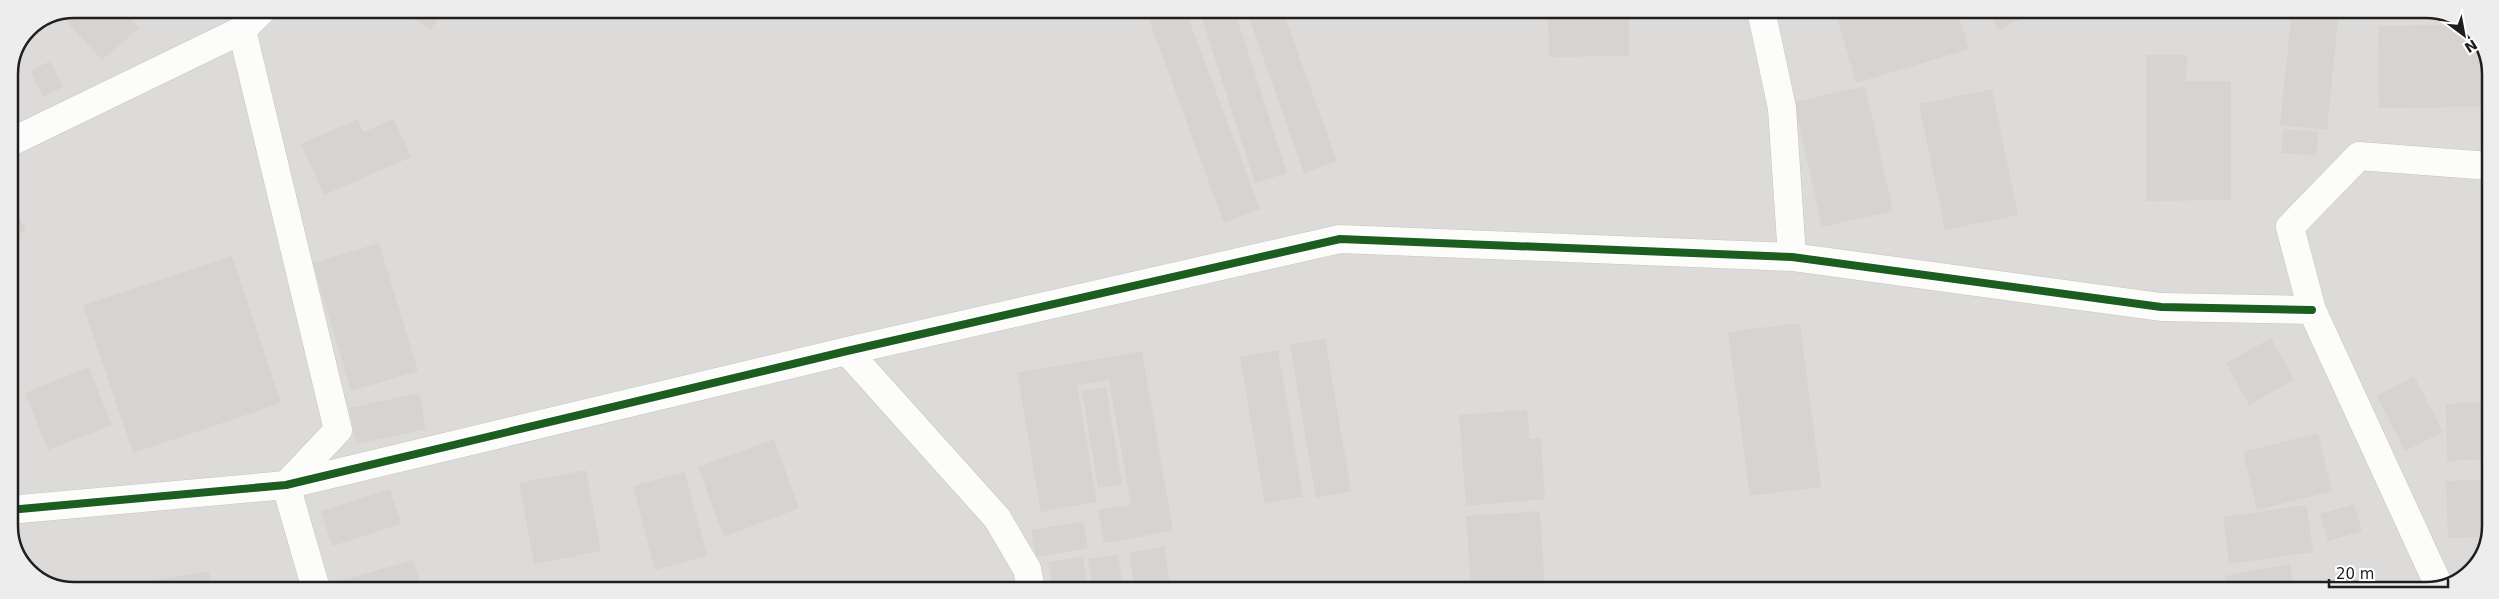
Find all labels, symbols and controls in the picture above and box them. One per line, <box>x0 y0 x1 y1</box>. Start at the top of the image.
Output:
north arrow <box>2439 10 2489 60</box>
text: N <box>2462 36 2480 56</box>
scale bar <box>2329 556 2448 588</box>
text: 20 m <box>2336 565 2374 583</box>

